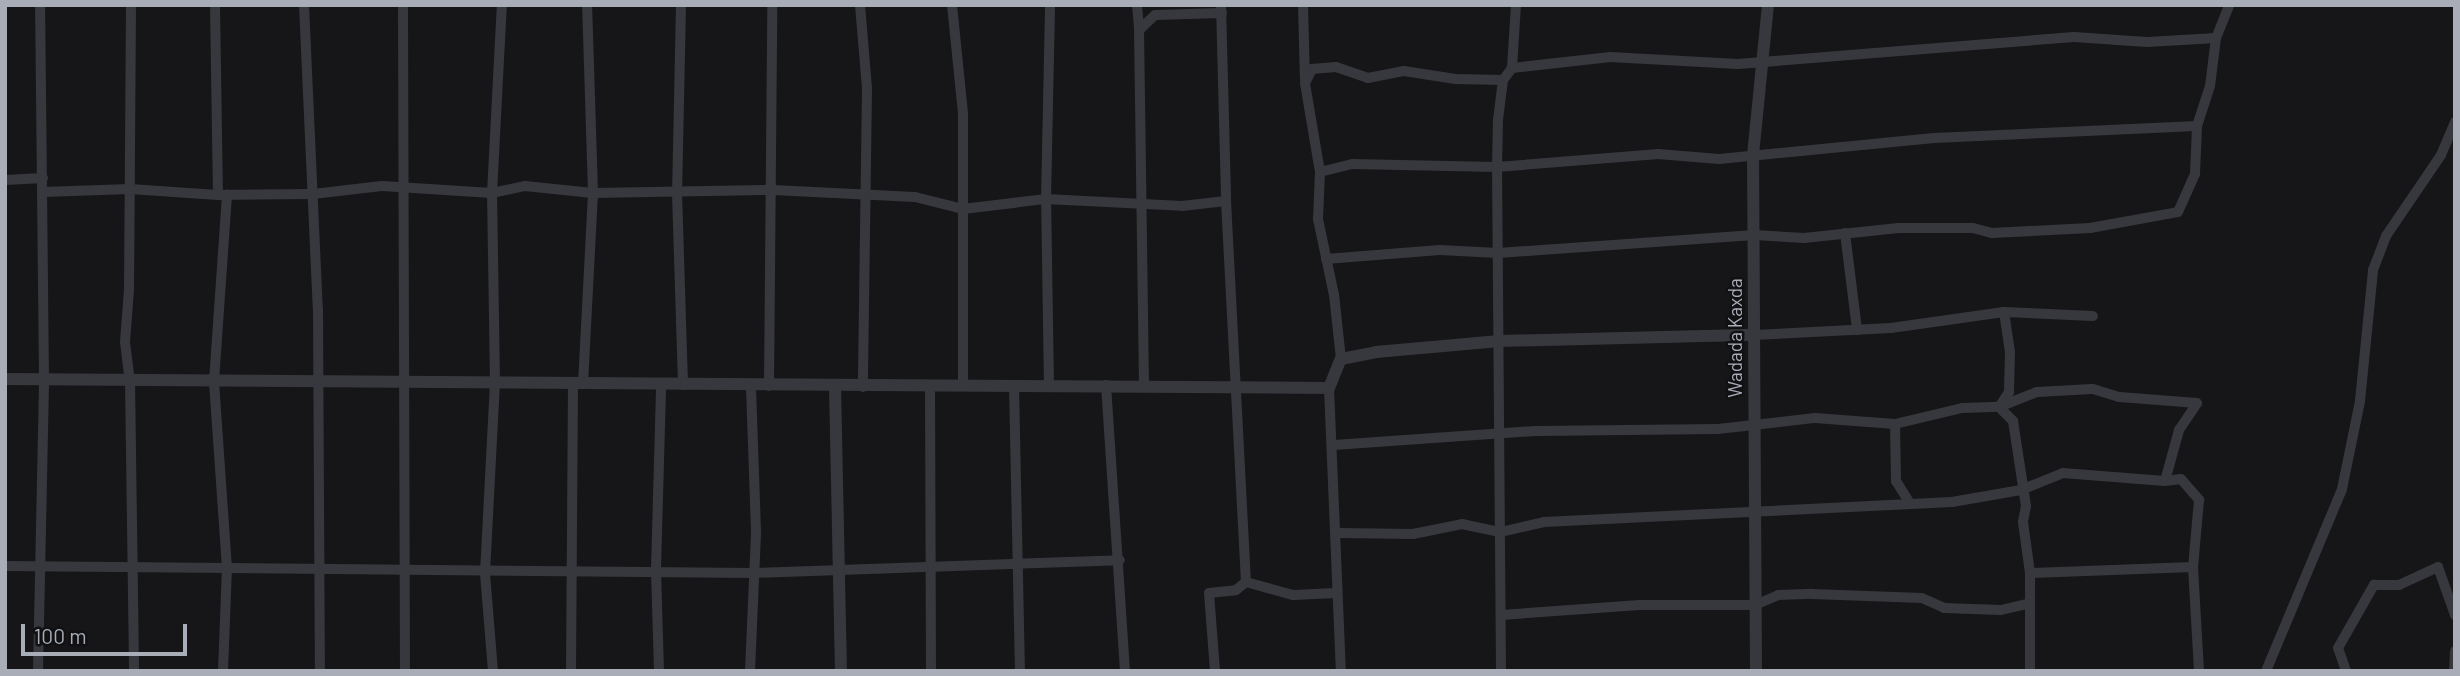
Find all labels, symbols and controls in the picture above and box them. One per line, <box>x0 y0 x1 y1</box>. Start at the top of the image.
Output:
street label: Wadada Kaxda <box>1724 278 1746 398</box>
scale bar <box>24 610 191 654</box>
text: 100 m <box>34 623 87 648</box>

